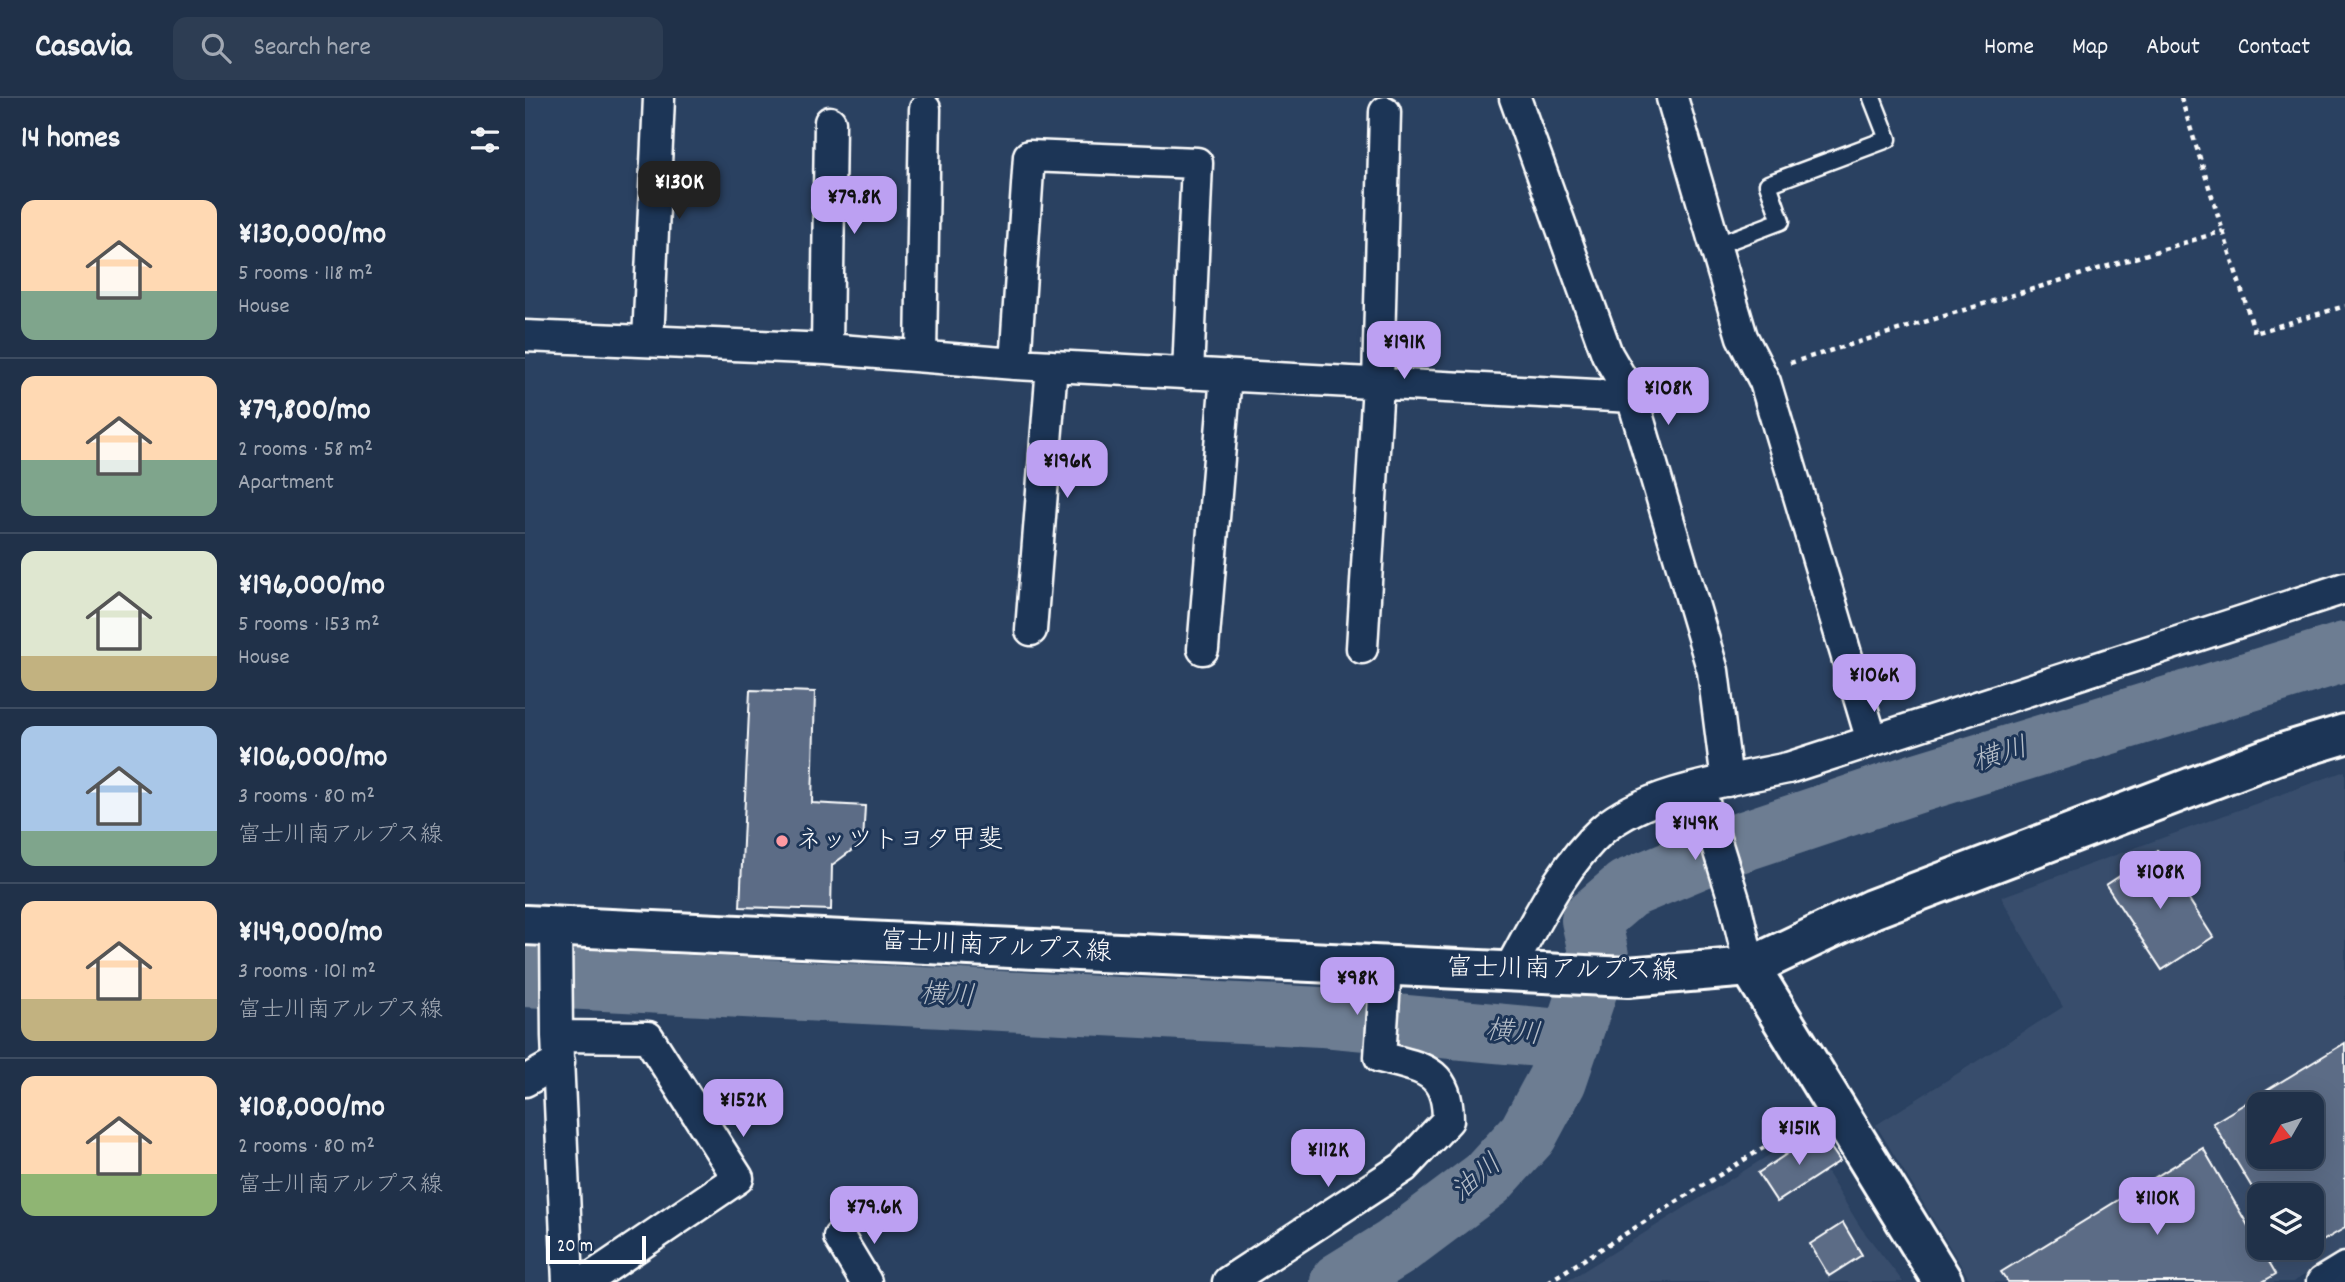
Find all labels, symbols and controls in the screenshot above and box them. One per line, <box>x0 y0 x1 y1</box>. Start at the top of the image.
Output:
search box <box>173 17 663 80</box>
text: Casavia <box>35 25 131 72</box>
icon: search <box>197 29 235 67</box>
text: Search here <box>253 30 371 67</box>
text: Home <box>1984 31 2034 65</box>
text: Map <box>2072 31 2108 65</box>
text: About <box>2146 31 2200 65</box>
text: Contact <box>2238 31 2310 65</box>
text: 14 homes <box>21 119 120 162</box>
icon: filters <box>466 121 504 159</box>
pin: ¥130K <box>630 162 728 221</box>
text: ¥130K <box>654 167 704 200</box>
pin: ¥79.8K <box>797 176 911 236</box>
text: ¥79.8K <box>827 182 881 215</box>
text: ¥130,000/mo <box>238 215 386 258</box>
icon: home <box>77 228 161 312</box>
text: 5 rooms · 118 m² <box>238 258 373 291</box>
text: House <box>238 291 290 324</box>
pin: ¥191K <box>1355 322 1453 381</box>
text: ¥191K <box>1383 327 1425 360</box>
pin: ¥108K <box>1619 368 1717 427</box>
text: ¥108K <box>1644 373 1692 406</box>
text: ¥79,800/mo <box>238 391 371 434</box>
icon: home <box>77 404 161 488</box>
text: 2 rooms · 58 m² <box>238 434 373 467</box>
pin: ¥196K <box>1018 440 1116 500</box>
text: ¥196K <box>1043 446 1091 479</box>
text: Apartment <box>238 467 334 500</box>
text: ¥196,000/mo <box>238 566 385 609</box>
icon: home <box>77 579 161 663</box>
text: 5 rooms · 153 m² <box>238 609 380 642</box>
text: House <box>238 642 290 675</box>
pin: ¥106K <box>1825 654 1923 714</box>
text: ¥106K <box>1849 660 1899 693</box>
water label: 横川 <box>1968 730 2034 784</box>
text: ¥106,000/mo <box>238 738 387 781</box>
icon: home <box>77 754 161 838</box>
text: 3 rooms · 80 m² <box>238 781 375 814</box>
pin: ¥149K <box>1646 802 1744 862</box>
text: ¥149K <box>1672 808 1718 841</box>
text: 富士川南アルプス線 <box>238 820 443 853</box>
place label: ネッツトヨタ甲斐 <box>796 823 1003 860</box>
marker: ネッツトヨタ甲斐 <box>774 833 790 849</box>
pin: ¥108K <box>2111 852 2209 911</box>
text: ¥108K <box>2136 857 2184 890</box>
text: ¥149,000/mo <box>238 913 383 956</box>
street label: 富士川南アルプス線 <box>879 923 1113 973</box>
icon: home <box>77 929 161 1013</box>
street label: 富士川南アルプス線 <box>1446 950 1678 992</box>
text: 3 rooms · 101 m² <box>238 956 376 989</box>
pin: ¥98K <box>1316 958 1398 1017</box>
text: ¥98K <box>1336 963 1378 996</box>
water label: 横川 <box>918 977 976 1019</box>
text: 富士川南アルプス線 <box>238 995 443 1028</box>
water label: 横川 <box>1483 1013 1543 1057</box>
pin: ¥152K <box>694 1080 792 1139</box>
text: ¥152K <box>719 1085 767 1118</box>
text: ¥108,000/mo <box>238 1088 385 1131</box>
north arrow <box>2247 1092 2324 1169</box>
map controls <box>2247 1092 2324 1260</box>
icon: home <box>77 1104 161 1188</box>
pin: ¥151K <box>1750 1108 1848 1167</box>
text: ¥151K <box>1778 1113 1820 1146</box>
pin: ¥112K <box>1279 1130 1377 1189</box>
text: 2 rooms · 80 m² <box>238 1131 375 1164</box>
text: ¥112K <box>1307 1135 1349 1168</box>
water label: 油川 <box>1444 1147 1512 1213</box>
text: 富士川南アルプス線 <box>238 1170 443 1203</box>
pin: ¥110K <box>2108 1178 2206 1237</box>
text: ¥110K <box>2135 1183 2179 1216</box>
button: layers <box>2247 1183 2324 1260</box>
pin: ¥79.6K <box>817 1186 931 1246</box>
text: ¥79.6K <box>846 1192 902 1225</box>
scale bar <box>546 1233 646 1265</box>
text: 20 m <box>557 1234 593 1261</box>

